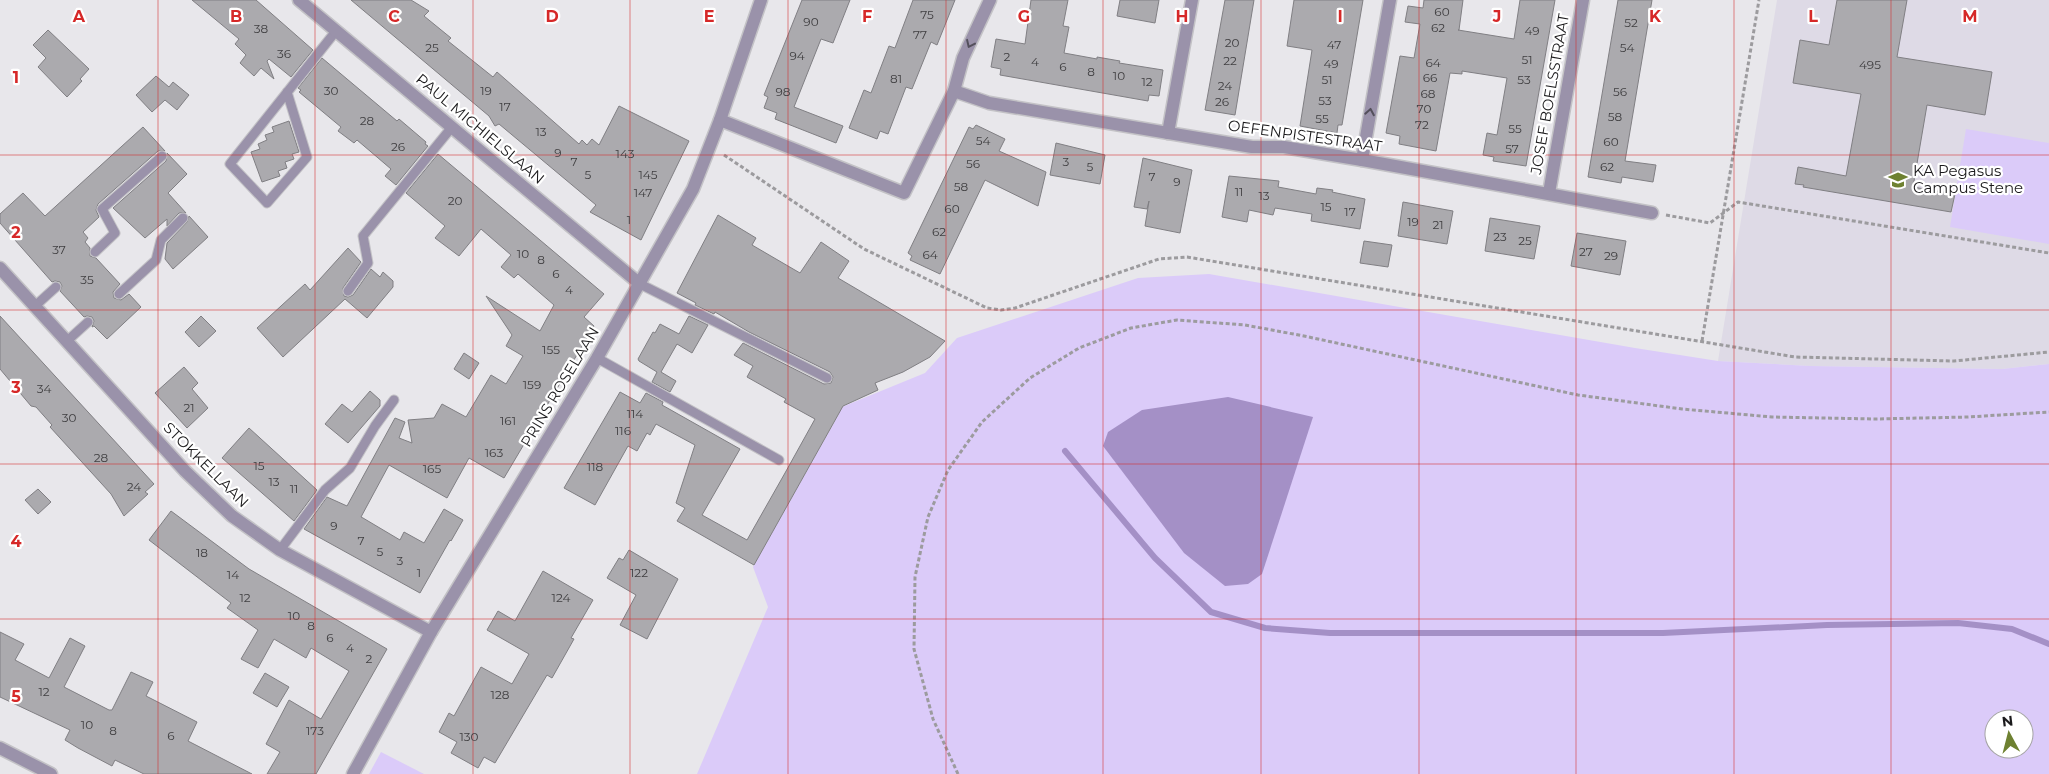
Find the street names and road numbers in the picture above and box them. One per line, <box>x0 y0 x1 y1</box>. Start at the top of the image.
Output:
street label: JOSEF BOELSSTRAAT <box>1526 12 1573 177</box>
street label: PAUL MICHIELSLAAN <box>412 69 549 188</box>
street label: OEFENPISTESTRAAT <box>1227 115 1384 156</box>
street label: PRINS ROSELAAN <box>516 323 603 450</box>
street label: STOKKELLAAN <box>160 418 253 511</box>

